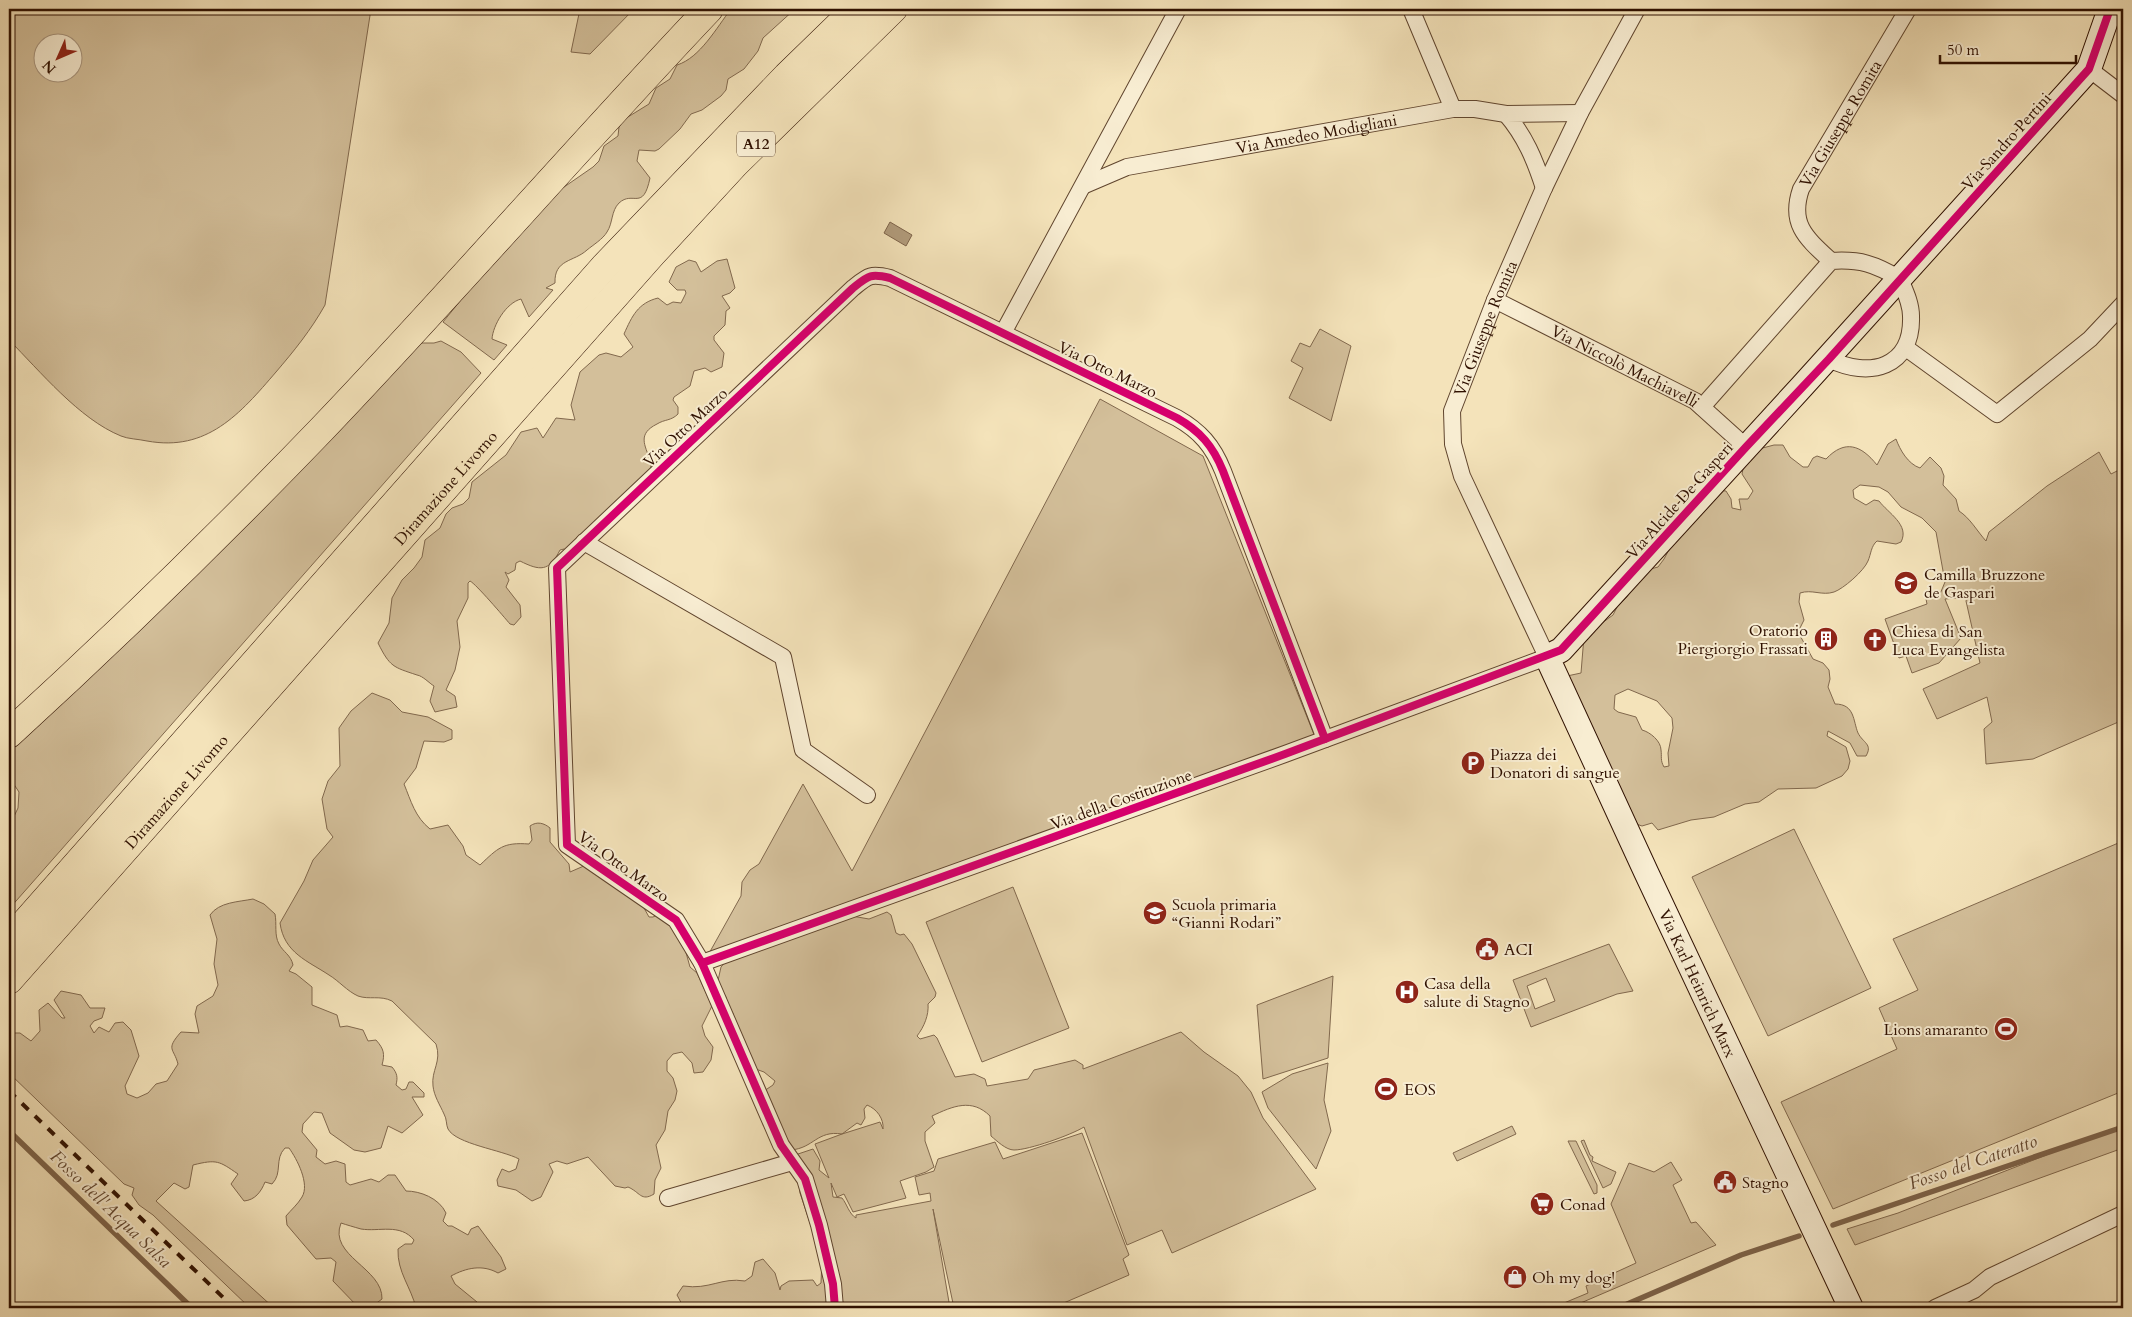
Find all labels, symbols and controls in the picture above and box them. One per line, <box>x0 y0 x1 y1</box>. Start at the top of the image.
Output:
north arrow <box>32 32 82 82</box>
scale bar <box>1940 32 2076 64</box>
text: 50 m <box>1947 40 1979 60</box>
text: N <box>38 56 60 78</box>
street label: Via Giuseppe Romita <box>1795 56 1887 192</box>
street label: Via Sandro Pertini <box>1957 88 2057 195</box>
street label: Via Amedeo Modigliani <box>1234 109 1399 159</box>
road number: A12 <box>737 132 775 156</box>
street label: Via Giuseppe Romita <box>1449 257 1523 400</box>
street label: Via Niccolò Machiavelli <box>1547 320 1705 413</box>
street label: Via Otto Marzo <box>1054 336 1161 404</box>
street label: Via Otto Marzo <box>639 383 733 473</box>
street label: Diramazione Livorno <box>389 426 503 550</box>
street label: Via Alcide De Gasperi <box>1621 437 1739 564</box>
place label: Camilla Bruzzone de Gaspari <box>1924 564 2045 604</box>
school or university icon: Camilla Bruzzone de Gaspari <box>1893 570 1919 596</box>
place label: Oratorio Piergiorgio Frassati <box>1678 620 1809 660</box>
place label: Chiesa di San Luca Evangelista <box>1892 621 2005 661</box>
building icon: Oratorio Piergiorgio Frassati <box>1813 626 1839 652</box>
church icon: Chiesa di San Luca Evangelista <box>1862 627 1888 653</box>
street label: Diramazione Livorno <box>120 730 234 854</box>
place label: Piazza dei Donatori di sangue <box>1490 744 1620 784</box>
parking icon: Piazza dei Donatori di sangue <box>1460 750 1486 776</box>
street label: Via della Costituzione <box>1048 764 1195 836</box>
street label: Via Otto Marzo <box>573 826 674 908</box>
place label: Scuola primaria “Gianni Rodari” <box>1172 894 1281 934</box>
school or university icon: Scuola primaria “Gianni Rodari” <box>1142 900 1168 926</box>
street label: Via Karl Heinrich Marx <box>1653 906 1741 1061</box>
public building icon: ACI <box>1474 936 1500 962</box>
place label: ACI <box>1504 939 1533 961</box>
place label: Casa della salute di Stagno <box>1424 973 1530 1013</box>
hospital icon: Casa della salute di Stagno <box>1394 979 1420 1005</box>
sports icon: Lions amaranto <box>1993 1016 2019 1042</box>
place label: Lions amaranto <box>1884 1019 1988 1041</box>
sports icon: EOS <box>1373 1076 1399 1102</box>
place label: EOS <box>1404 1079 1436 1101</box>
water label: Fosso del Cateratto <box>1906 1129 2041 1196</box>
water label: Fosso dell'Acqua Salsa <box>44 1145 177 1274</box>
public building icon: Stagno <box>1712 1169 1738 1195</box>
place label: Stagno <box>1742 1172 1789 1194</box>
supermarket icon: Conad <box>1529 1191 1555 1217</box>
place label: Conad <box>1560 1194 1606 1216</box>
shop icon: Oh my dog! <box>1502 1264 1528 1290</box>
place label: Oh my dog! <box>1532 1267 1615 1289</box>

